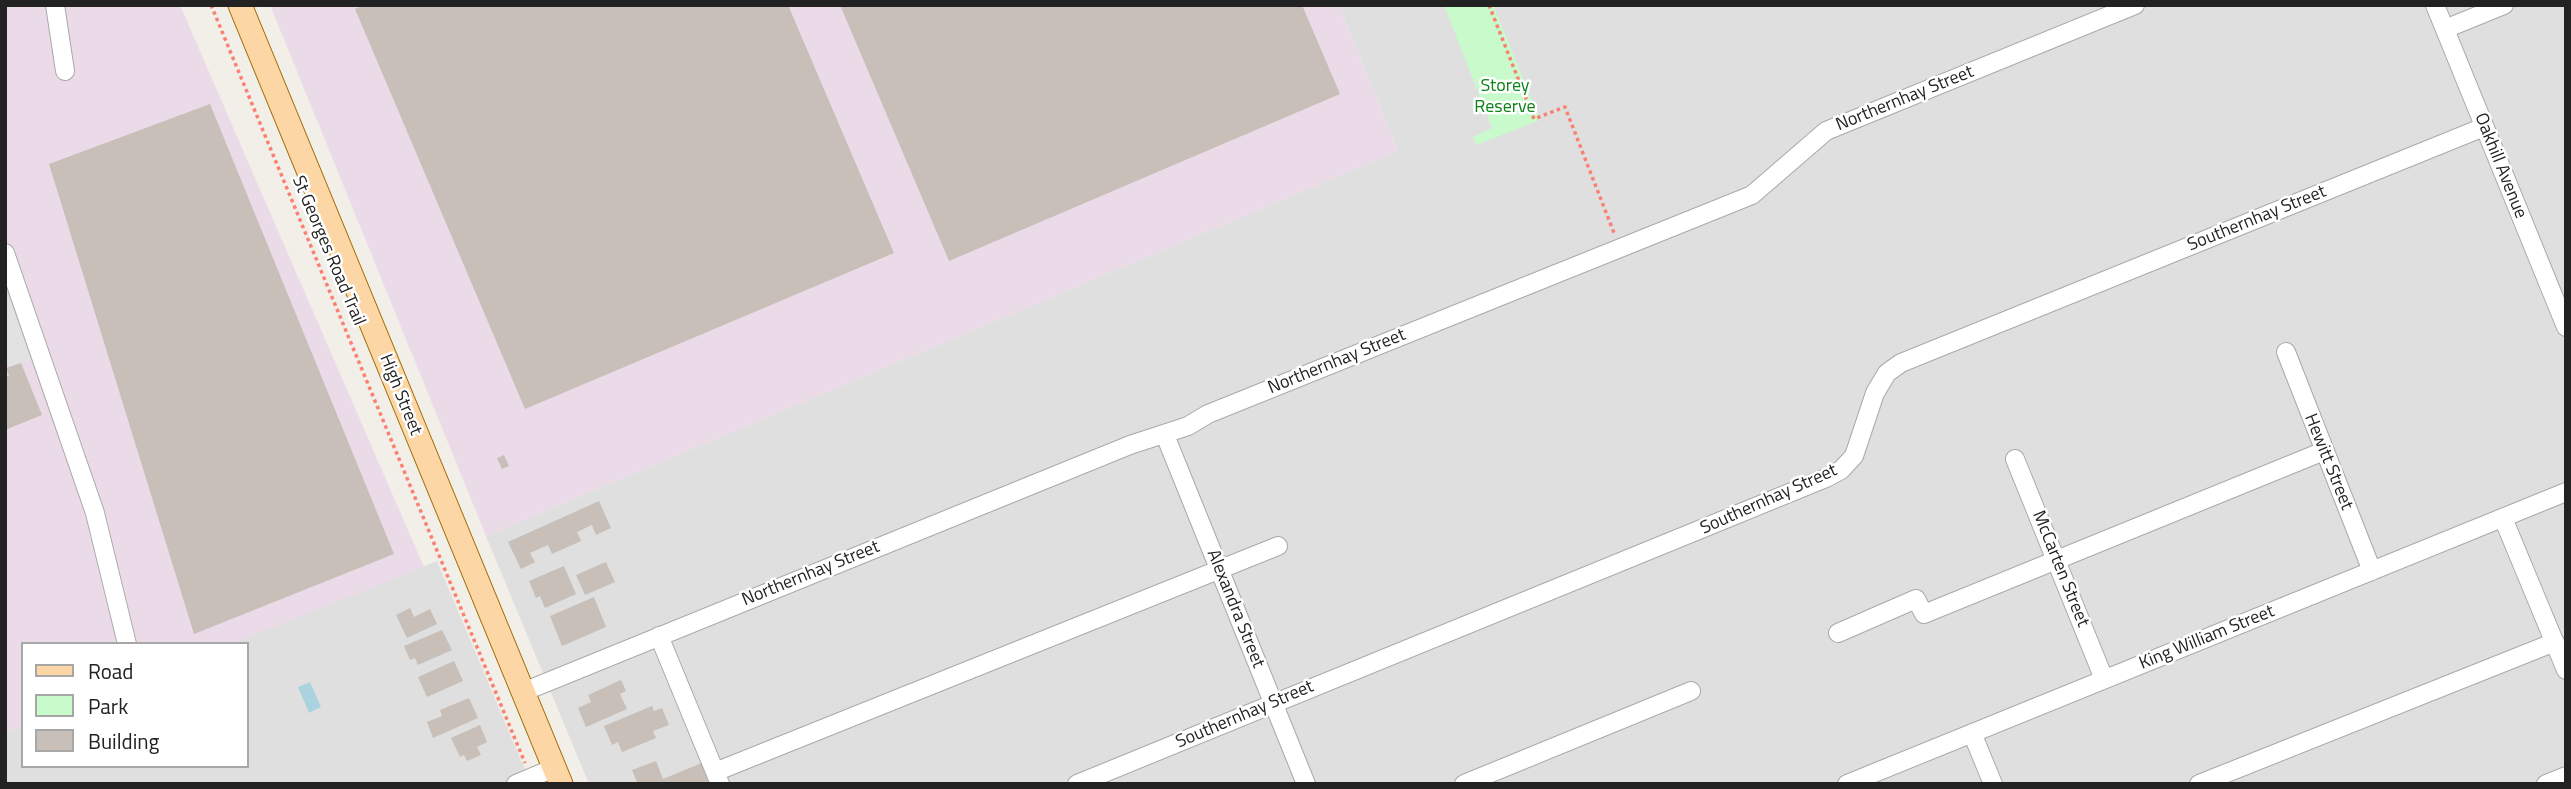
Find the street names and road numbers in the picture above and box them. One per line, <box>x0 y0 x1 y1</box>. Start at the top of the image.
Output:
street label: Northernhay Street <box>1833 62 1977 136</box>
street label: Oakhill Avenue <box>2469 110 2531 222</box>
street label: St Georges Road Trail <box>287 173 369 329</box>
street label: Southernhay Street <box>2185 181 2329 257</box>
street label: Northernhay Street <box>1265 325 1409 399</box>
street label: High Street <box>374 351 426 439</box>
street label: Hewitt Street <box>2299 411 2357 513</box>
street label: Southernhay Street <box>1697 460 1841 540</box>
street label: McCarten Street <box>2027 508 2093 630</box>
street label: Northernhay Street <box>739 537 883 611</box>
street label: Alexandra Street <box>1201 547 1269 671</box>
street label: King William Street <box>2136 601 2278 675</box>
street label: Southernhay Street <box>1173 676 1317 754</box>

